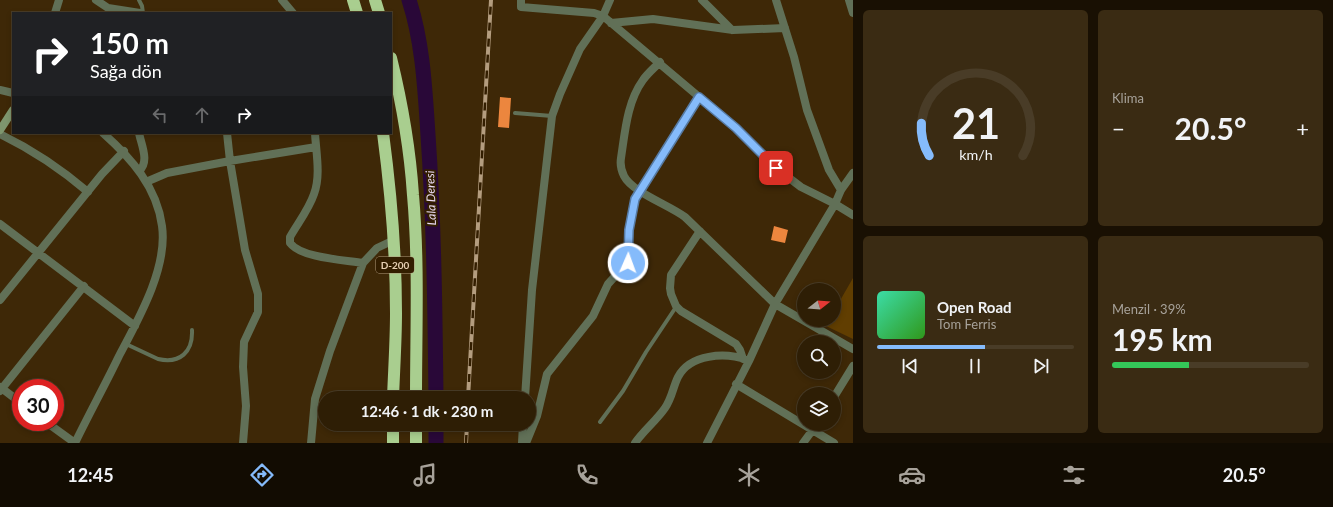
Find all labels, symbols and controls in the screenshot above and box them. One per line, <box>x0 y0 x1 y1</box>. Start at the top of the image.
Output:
text: 150 m <box>90 26 169 60</box>
icon: right <box>24 28 76 80</box>
text: Sağa dön <box>90 60 162 82</box>
text: Klima <box>1112 90 1144 106</box>
text: 21 <box>951 98 1000 148</box>
icon: left <box>149 104 171 126</box>
icon: ahead <box>191 104 213 126</box>
icon: right <box>233 104 255 126</box>
text: 20.5° <box>1175 110 1246 146</box>
text: − <box>1112 115 1125 142</box>
text: + <box>1296 115 1309 142</box>
text: km/h <box>959 145 992 162</box>
pin <box>759 151 793 185</box>
icon: arrive <box>765 157 787 179</box>
water label: Lala Deresi <box>422 170 439 226</box>
position arrow <box>607 242 649 284</box>
road number: D-200 <box>376 257 414 273</box>
north arrow <box>797 283 841 327</box>
map controls <box>797 283 841 431</box>
text: Open Road <box>937 298 1012 316</box>
text: Menzil · 39% <box>1112 301 1186 317</box>
text: Tom Ferris <box>937 316 996 332</box>
text: 195 km <box>1112 321 1213 357</box>
button: search <box>797 335 841 379</box>
icon: previous <box>899 355 921 377</box>
icon: pause <box>964 355 986 377</box>
icon: next <box>1030 355 1052 377</box>
speed limit sign: 30 <box>12 379 64 431</box>
button: layers <box>797 387 841 431</box>
text: 12:46 · 1 dk · 230 m <box>361 402 493 420</box>
icon: directions <box>248 461 276 489</box>
icon: music <box>411 461 439 489</box>
icon: phone <box>573 461 601 489</box>
icon: climate <box>735 461 763 489</box>
icon: car <box>898 461 926 489</box>
icon: filters <box>1060 461 1088 489</box>
text: 12:45 <box>67 464 114 486</box>
text: 20.5° <box>1223 464 1266 486</box>

